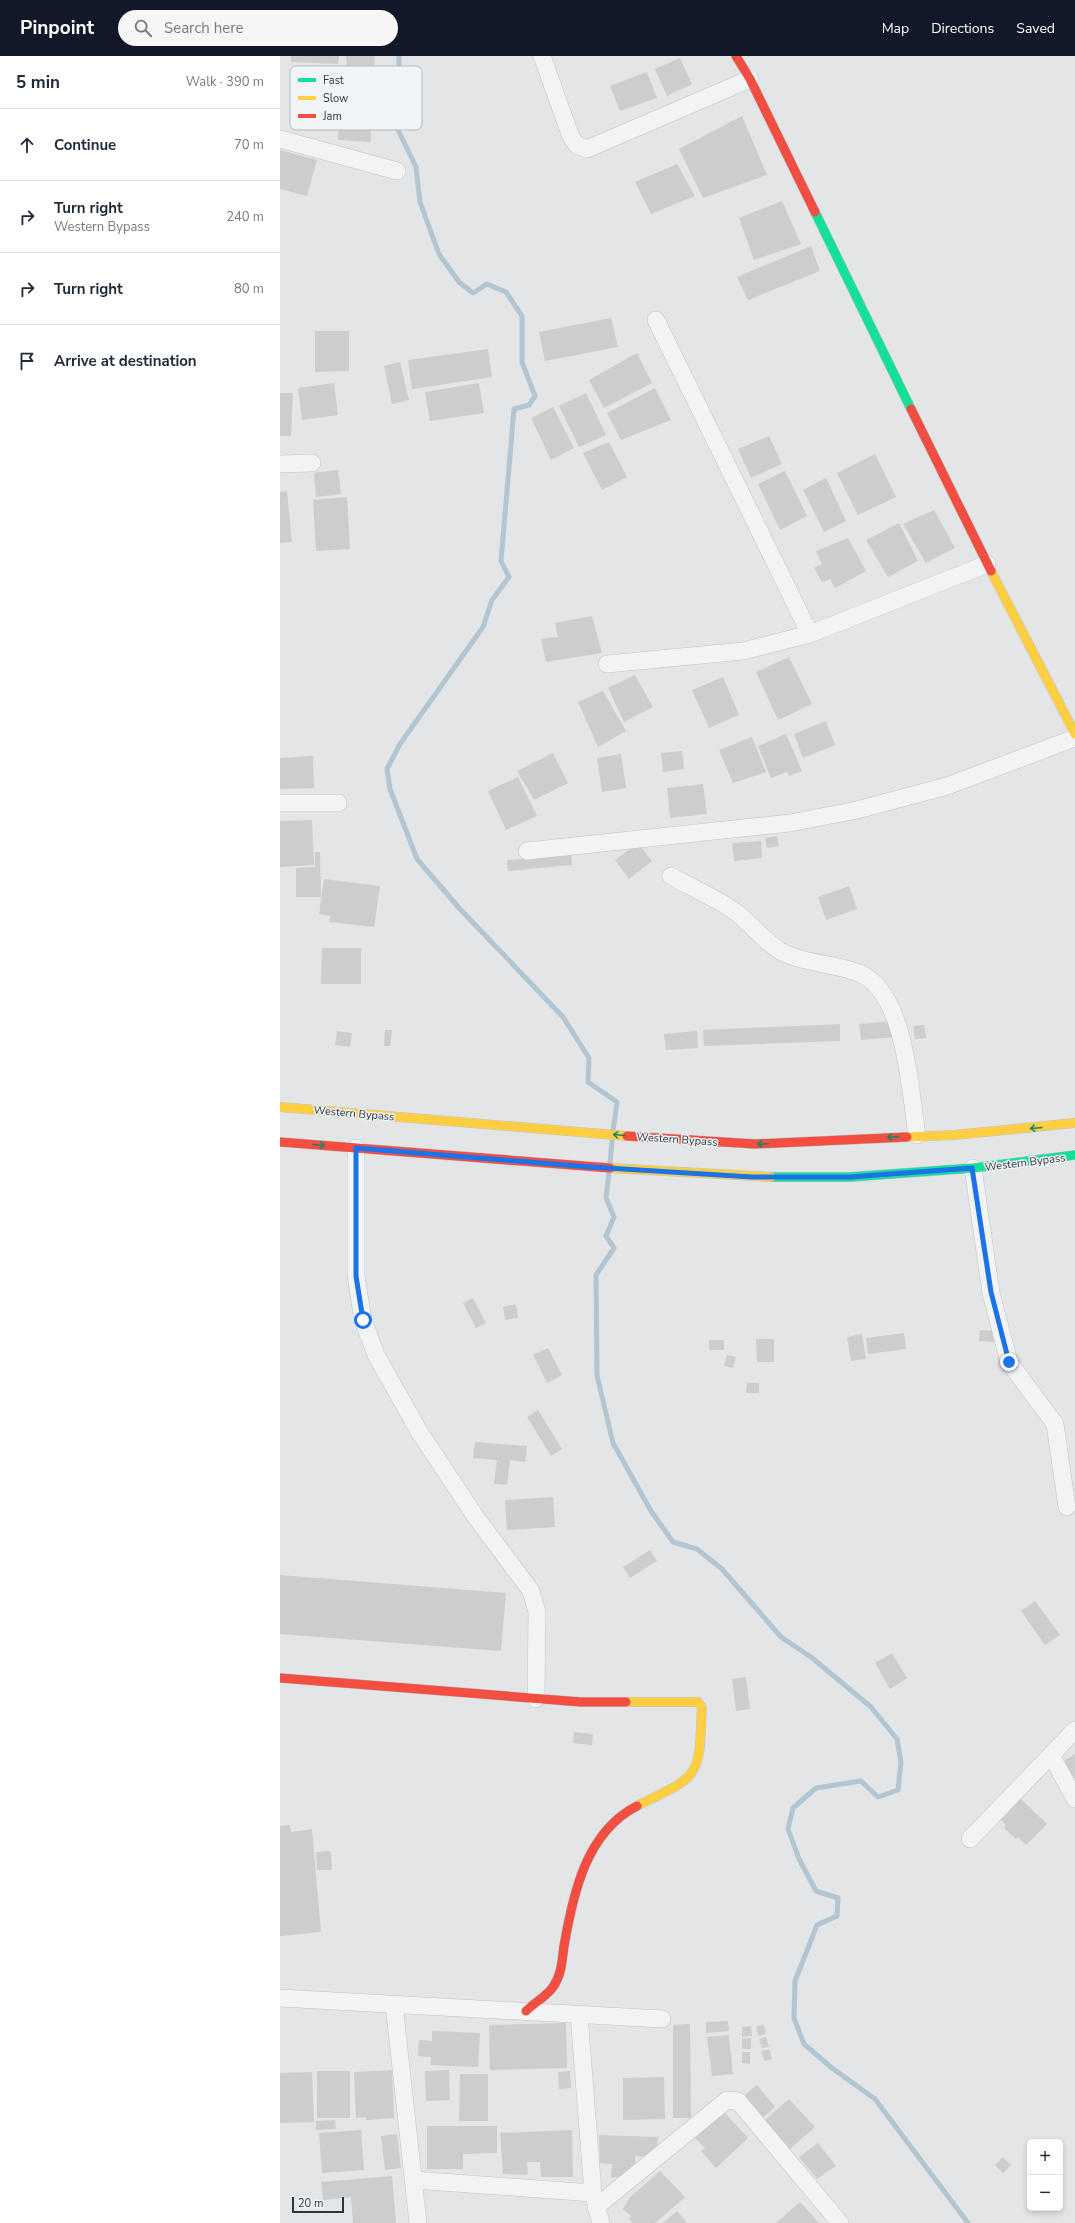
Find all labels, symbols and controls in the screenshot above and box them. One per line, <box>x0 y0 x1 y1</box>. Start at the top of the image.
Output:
search box <box>118 10 398 46</box>
text: Pinpoint <box>20 15 94 41</box>
icon: search <box>132 17 154 39</box>
text: Search here <box>164 18 243 38</box>
text: Map <box>882 19 909 38</box>
text: Directions <box>931 19 994 38</box>
text: Saved <box>1016 19 1055 38</box>
legend <box>290 66 422 130</box>
text: 5 min <box>16 71 60 94</box>
text: Walk · 390 m <box>186 73 264 91</box>
text: Fast <box>323 73 344 88</box>
text: Slow <box>323 91 348 106</box>
text: Jam <box>322 109 342 124</box>
icon: ahead <box>16 134 38 156</box>
text: Continue <box>54 135 116 155</box>
text: 70 m <box>234 136 264 154</box>
text: Turn right <box>54 198 123 218</box>
icon: right <box>16 206 38 228</box>
text: 240 m <box>226 208 264 226</box>
text: Western Bypass <box>54 218 150 236</box>
icon: right <box>16 278 38 300</box>
text: Turn right <box>54 279 123 299</box>
text: 80 m <box>234 280 264 298</box>
icon: arrive <box>16 350 38 372</box>
text: Arrive at destination <box>54 351 197 371</box>
street label: Western Bypass <box>313 1102 395 1125</box>
one-way arrow <box>1030 1124 1043 1131</box>
street label: Western Bypass <box>636 1129 718 1150</box>
one-way arrow <box>613 1132 626 1139</box>
one-way arrow <box>887 1134 900 1141</box>
one-way arrow <box>757 1140 770 1148</box>
one-way arrow <box>312 1141 325 1148</box>
street label: Western Bypass <box>984 1150 1066 1175</box>
route start <box>354 1311 372 1329</box>
route end <box>1000 1353 1018 1371</box>
map controls <box>1027 2139 1063 2211</box>
button: + <box>1027 2139 1063 2175</box>
button: − <box>1027 2175 1063 2211</box>
scale bar <box>292 2195 344 2214</box>
text: 20 m <box>298 2196 323 2211</box>

